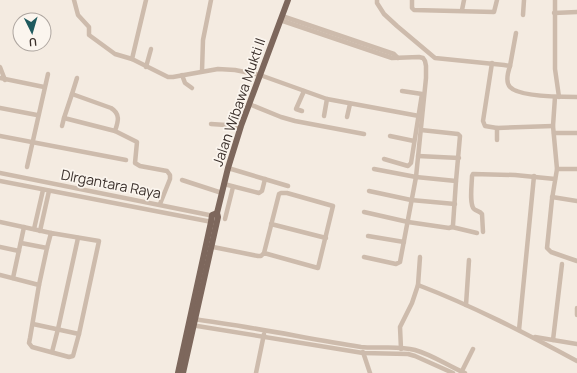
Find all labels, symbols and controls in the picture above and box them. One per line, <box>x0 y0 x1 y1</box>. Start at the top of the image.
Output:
north arrow <box>12 12 52 52</box>
text: U <box>28 35 38 50</box>
street label: Jalan Wibawa Mukti II <box>208 35 269 168</box>
street label: DIrgantara Raya <box>59 164 163 203</box>

